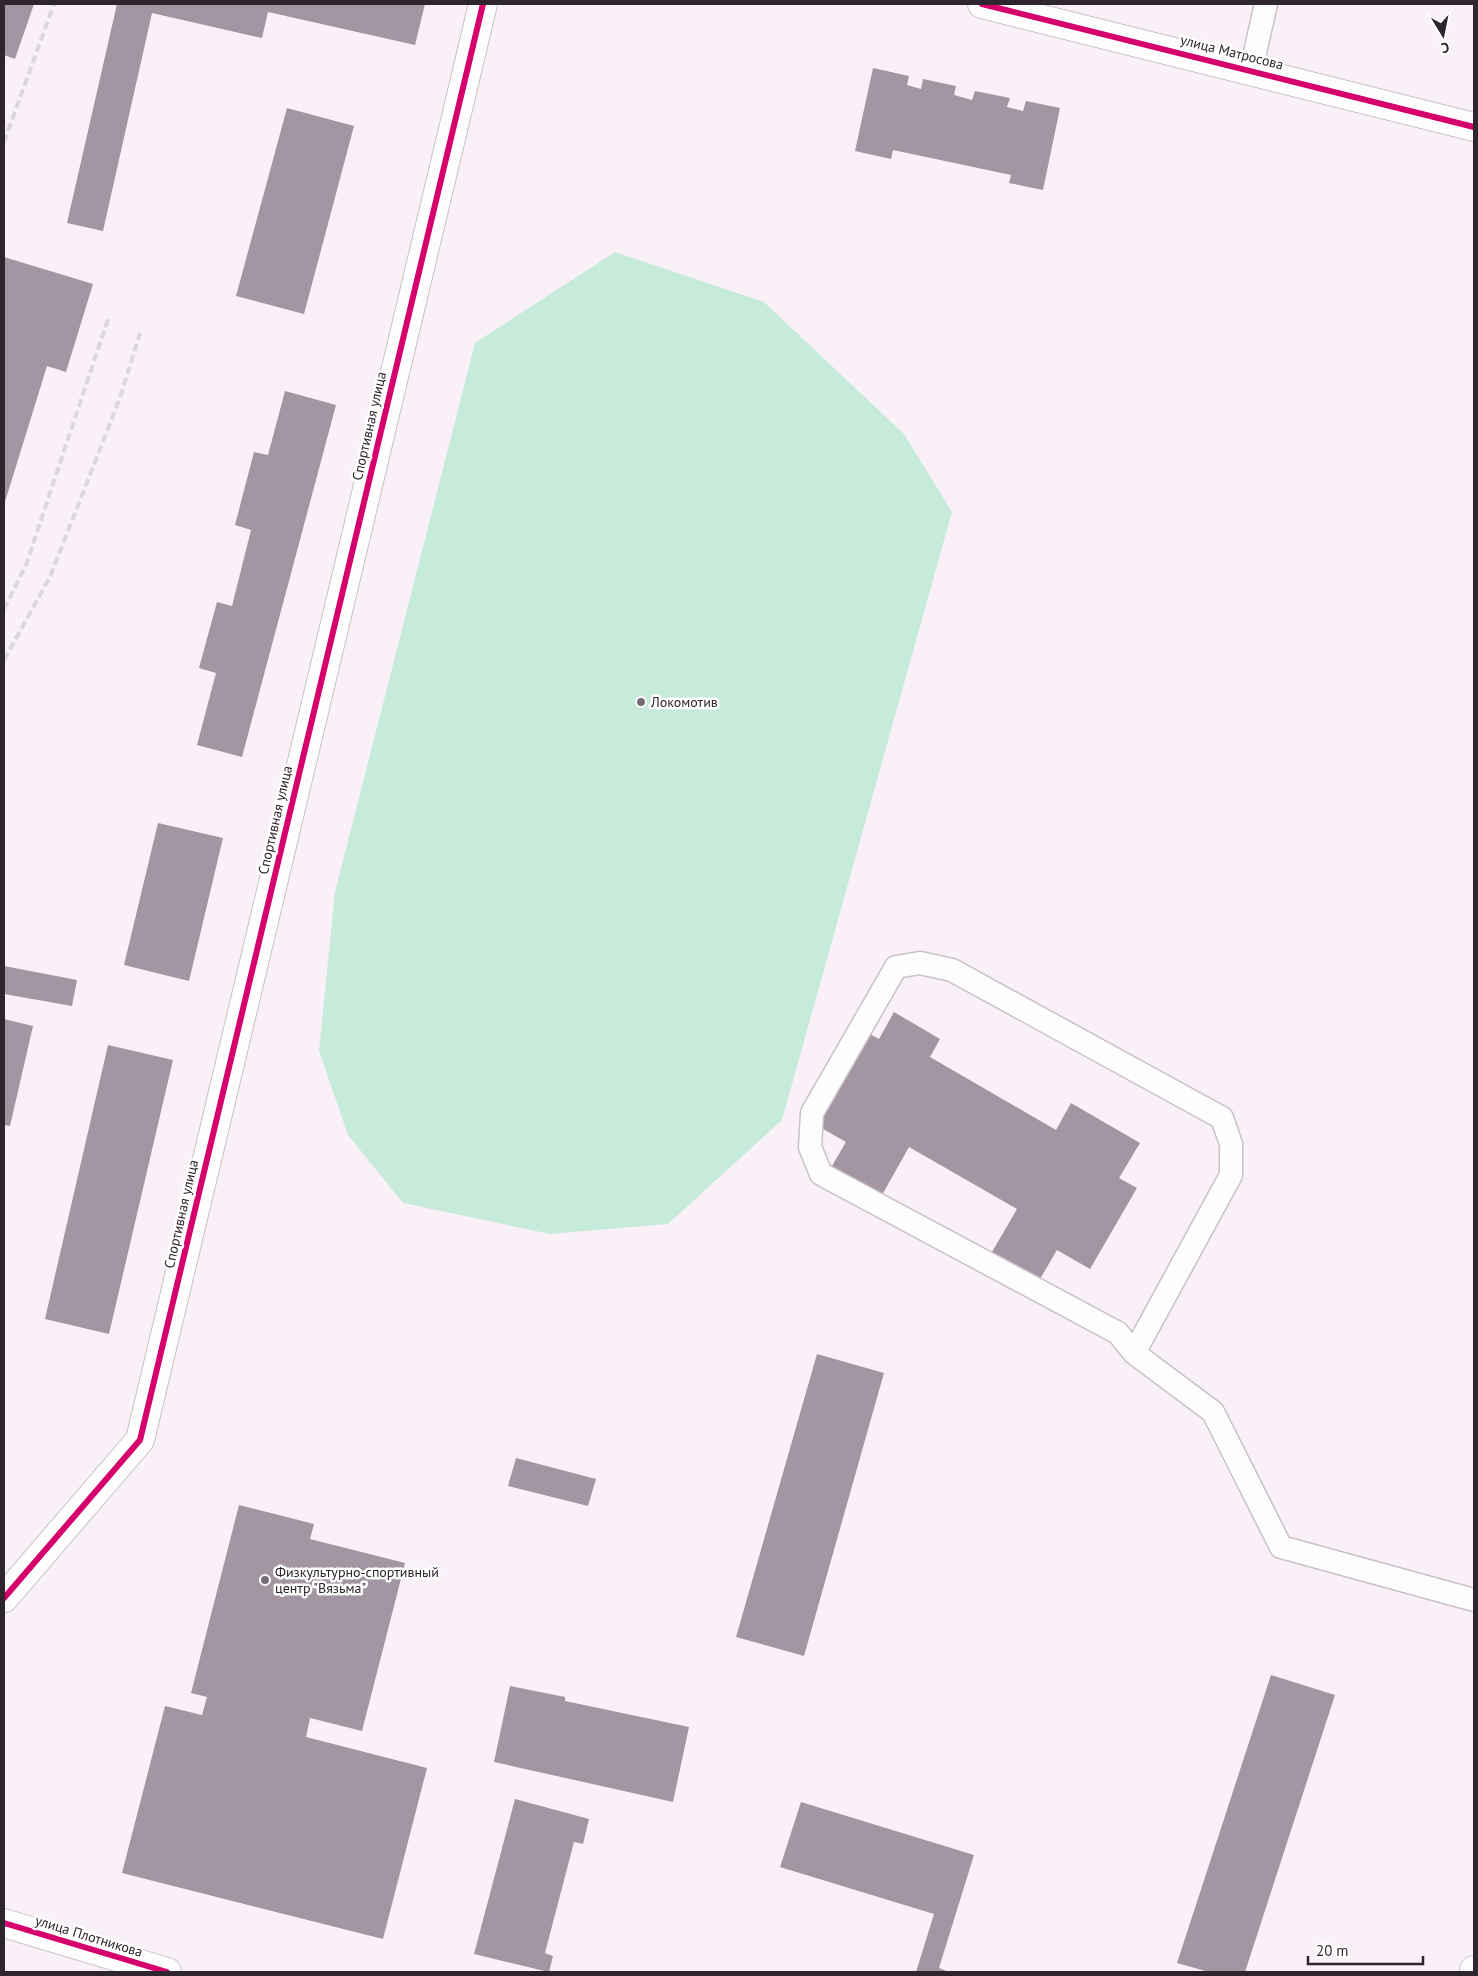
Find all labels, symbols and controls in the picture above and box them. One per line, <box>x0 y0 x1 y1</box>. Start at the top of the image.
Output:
north arrow <box>1418 10 1468 60</box>
street label: улица Матросова <box>1179 31 1285 74</box>
text: С <box>1440 38 1451 57</box>
street label: Спортивная улица <box>348 370 390 482</box>
place label: Локомотив <box>650 693 718 711</box>
marker: Локомотив <box>635 696 647 708</box>
street label: Спортивная улица <box>254 764 296 876</box>
street label: Спортивная улица <box>160 1158 202 1270</box>
place label: Физкультурно-спортивный центр "Вязьма" <box>275 1563 439 1597</box>
marker: Физкультурно-спортивный центр "Вязьма" <box>259 1574 271 1586</box>
street label: улица Плотникова <box>33 1911 145 1961</box>
scale bar <box>1308 1934 1423 1966</box>
text: 20 m <box>1316 1941 1349 1960</box>

